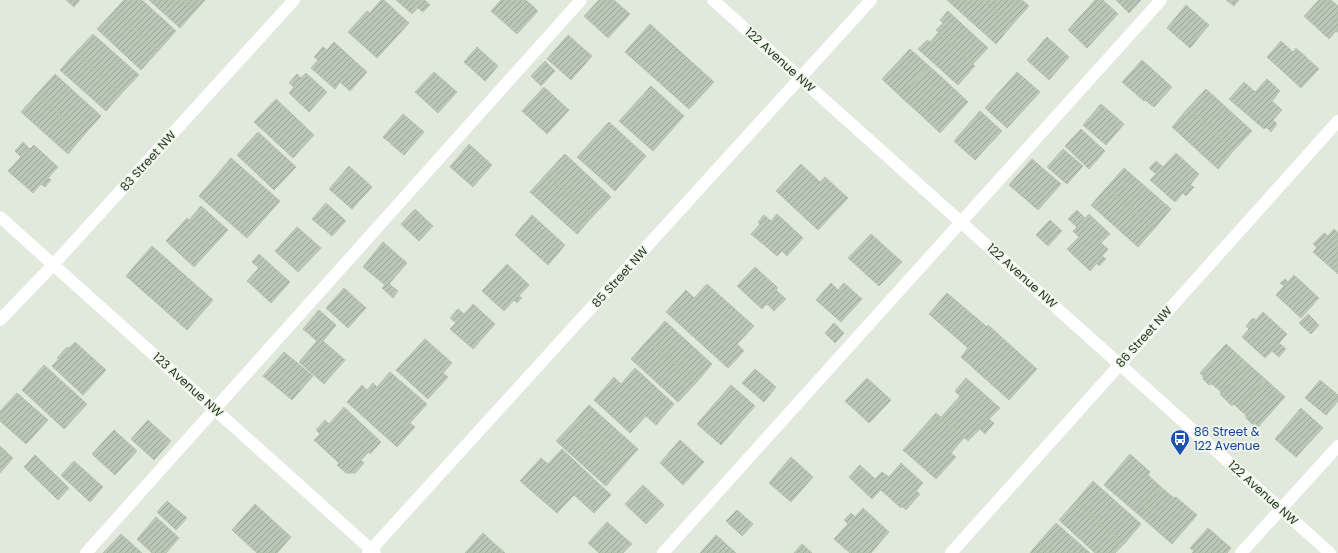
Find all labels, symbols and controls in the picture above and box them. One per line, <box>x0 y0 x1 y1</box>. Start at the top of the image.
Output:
street label: 122 Avenue NW <box>741 23 819 96</box>
street label: 83 Street NW <box>116 126 180 195</box>
street label: 122 Avenue NW <box>983 239 1061 312</box>
street label: 85 Street NW <box>588 242 652 311</box>
street label: 86 Street NW <box>1112 302 1176 371</box>
street label: 123 Avenue NW <box>149 348 227 421</box>
place label: 86 Street & 122 Avenue <box>1194 423 1260 454</box>
bus stop icon: 86 Street & 122 Avenue <box>1169 428 1191 456</box>
street label: 122 Avenue NW <box>1224 456 1302 529</box>

